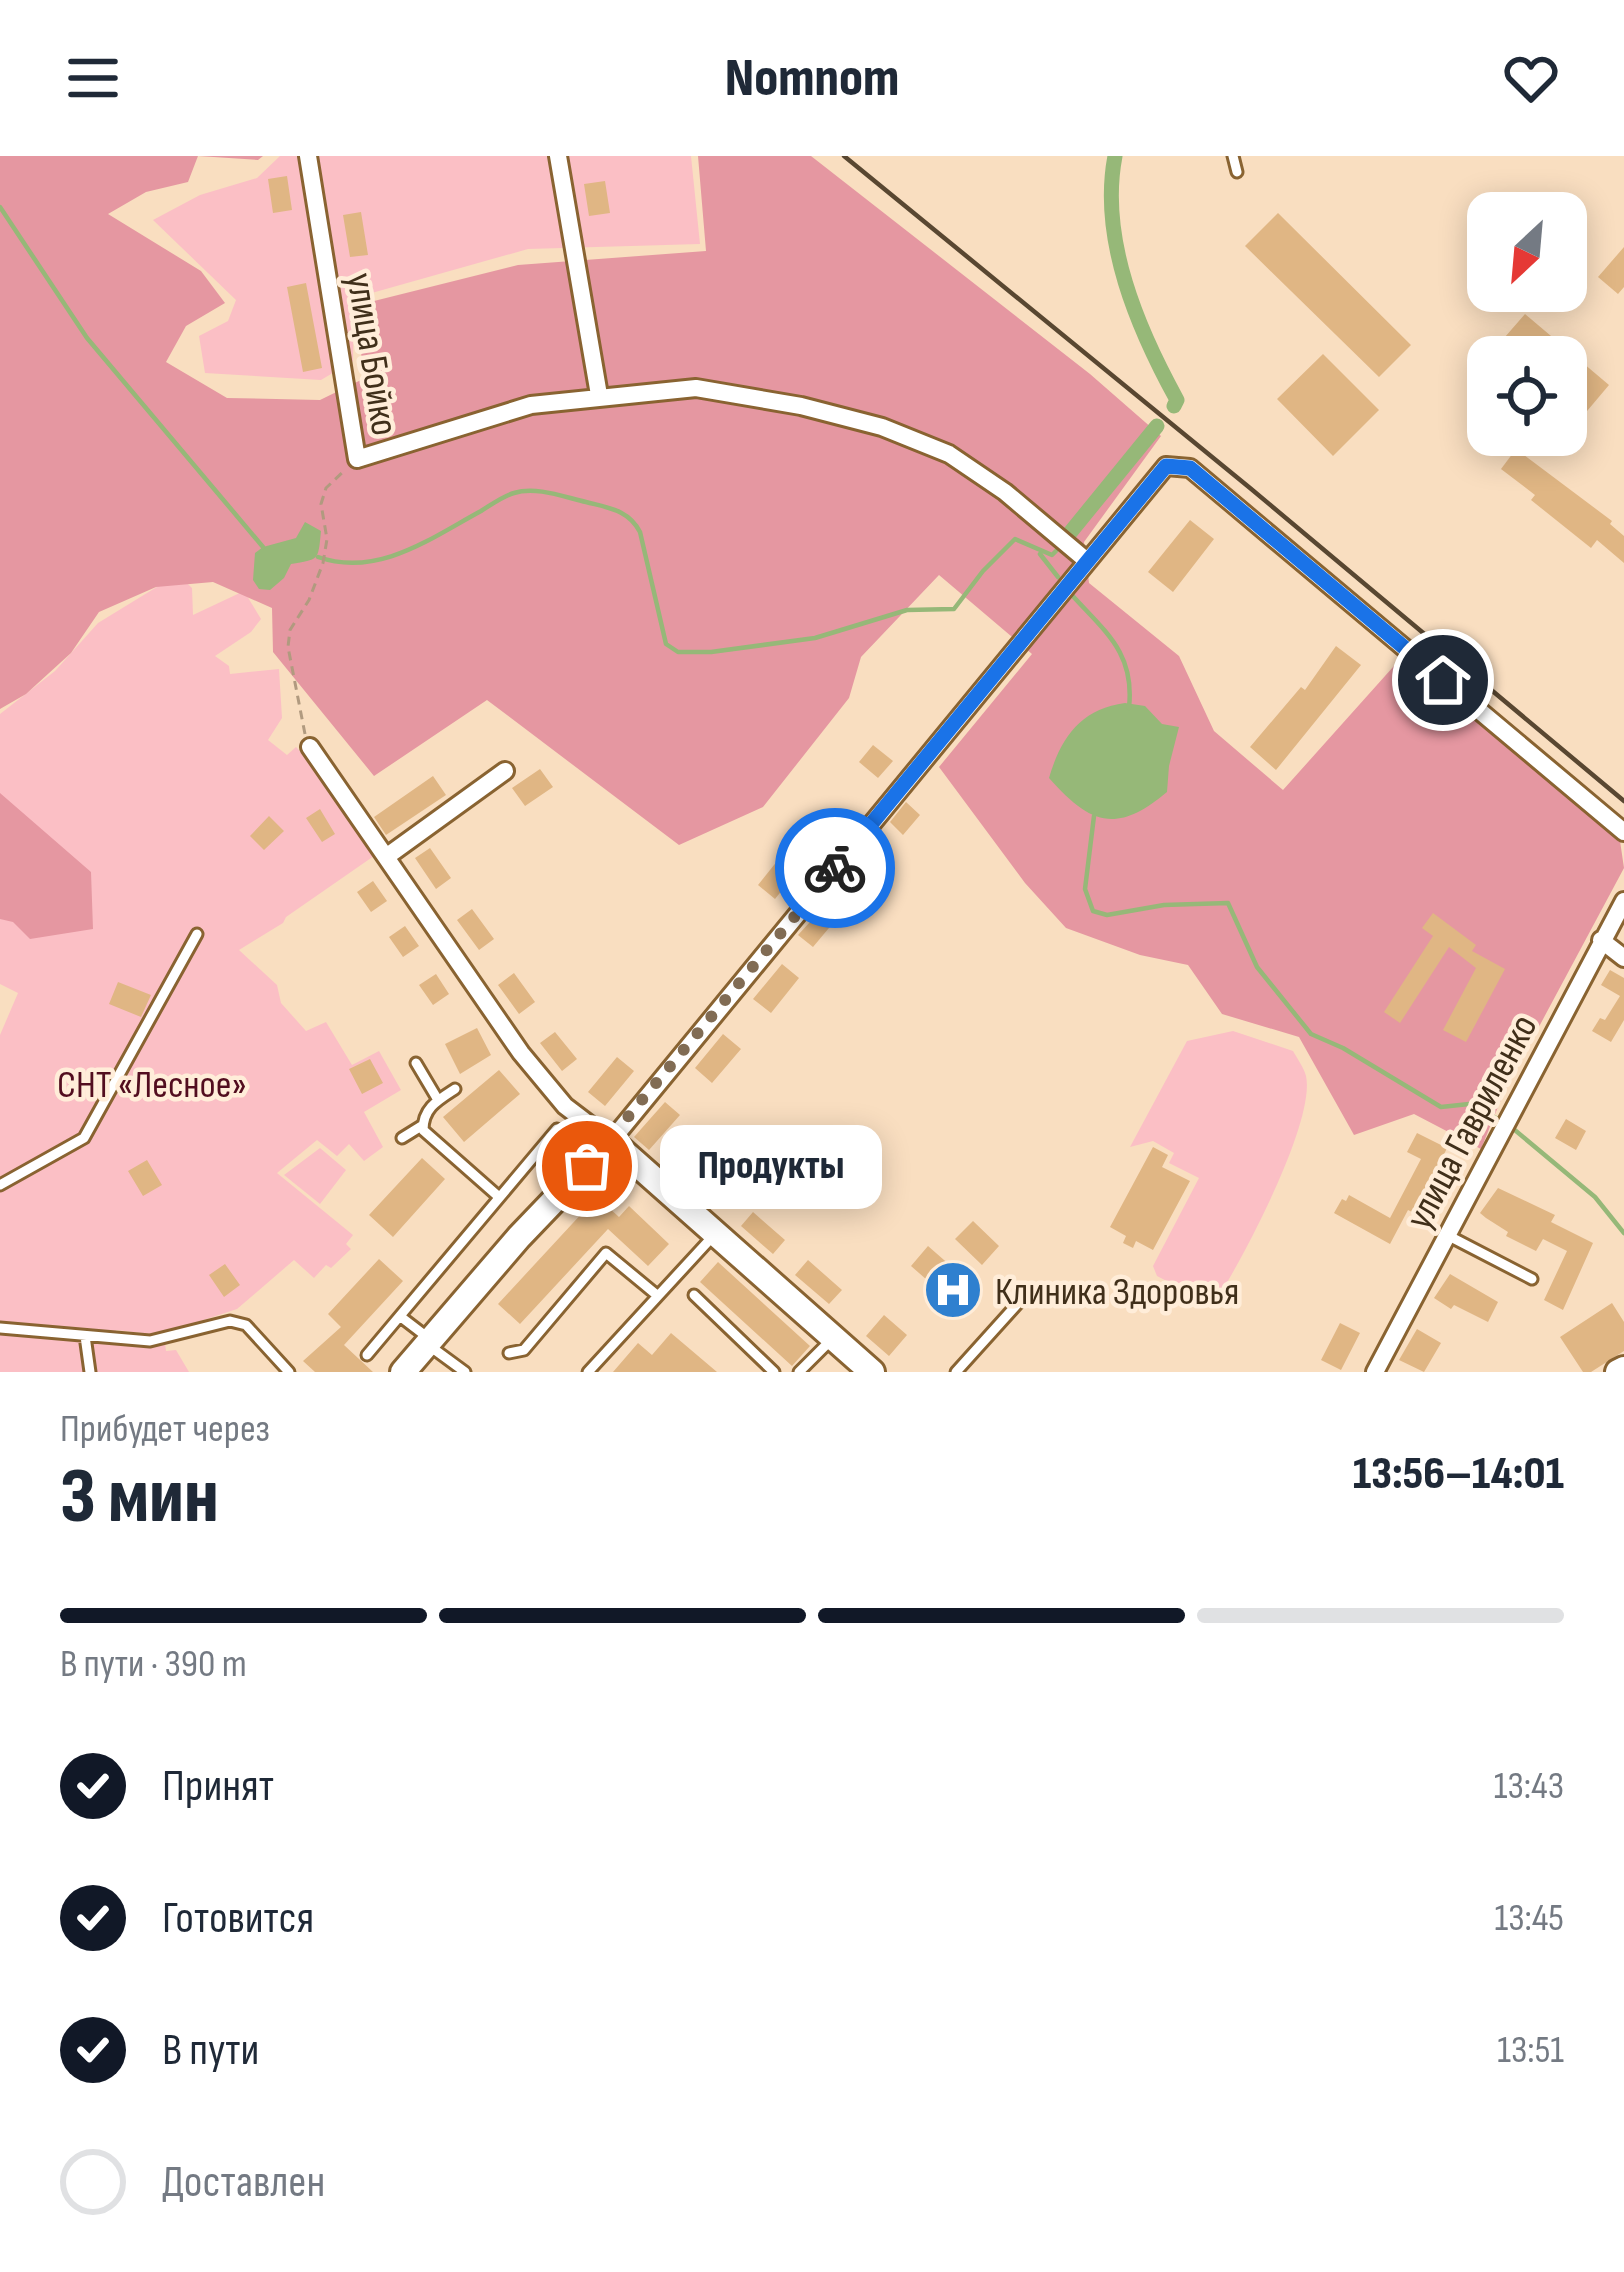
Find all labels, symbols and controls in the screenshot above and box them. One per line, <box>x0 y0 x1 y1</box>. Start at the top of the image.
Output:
icon: menu <box>60 45 126 111</box>
icon: heart <box>1498 45 1564 111</box>
text: Nomnom <box>725 46 899 111</box>
north arrow <box>1467 192 1587 312</box>
map controls <box>1467 192 1587 456</box>
street label: улица Бойко <box>336 270 408 439</box>
button: locate <box>1467 336 1587 456</box>
pin <box>1392 629 1494 731</box>
icon: home <box>1410 647 1476 713</box>
courier <box>775 808 895 928</box>
icon: bike <box>802 835 868 901</box>
street label: улица Гавриленко <box>1396 1007 1548 1237</box>
park label: СНТ «Лесное» <box>57 1062 247 1109</box>
pin <box>536 1115 638 1217</box>
callout: Продукты <box>659 1124 881 1208</box>
icon: bag <box>554 1133 620 1199</box>
text: Продукты <box>698 1143 844 1190</box>
hospital icon: Клиника Здоровья <box>922 1259 984 1321</box>
place label: Клиника Здоровья <box>995 1269 1239 1316</box>
text: Прибудет через <box>60 1406 270 1453</box>
text: 13:56–14:01 <box>1353 1447 1564 1502</box>
text: 3 мин <box>60 1451 219 1544</box>
text: В пути · 390 m <box>60 1641 247 1688</box>
icon: check <box>60 1753 126 1819</box>
text: Принят <box>162 1759 274 1814</box>
text: 13:43 <box>1494 1763 1564 1810</box>
icon: check <box>60 1885 126 1951</box>
text: Готовится <box>162 1891 314 1946</box>
text: 13:45 <box>1495 1895 1564 1942</box>
icon: check <box>60 2017 126 2083</box>
text: В пути <box>162 2023 259 2078</box>
text: 13:51 <box>1497 2027 1564 2074</box>
text: Доставлен <box>162 2155 325 2210</box>

